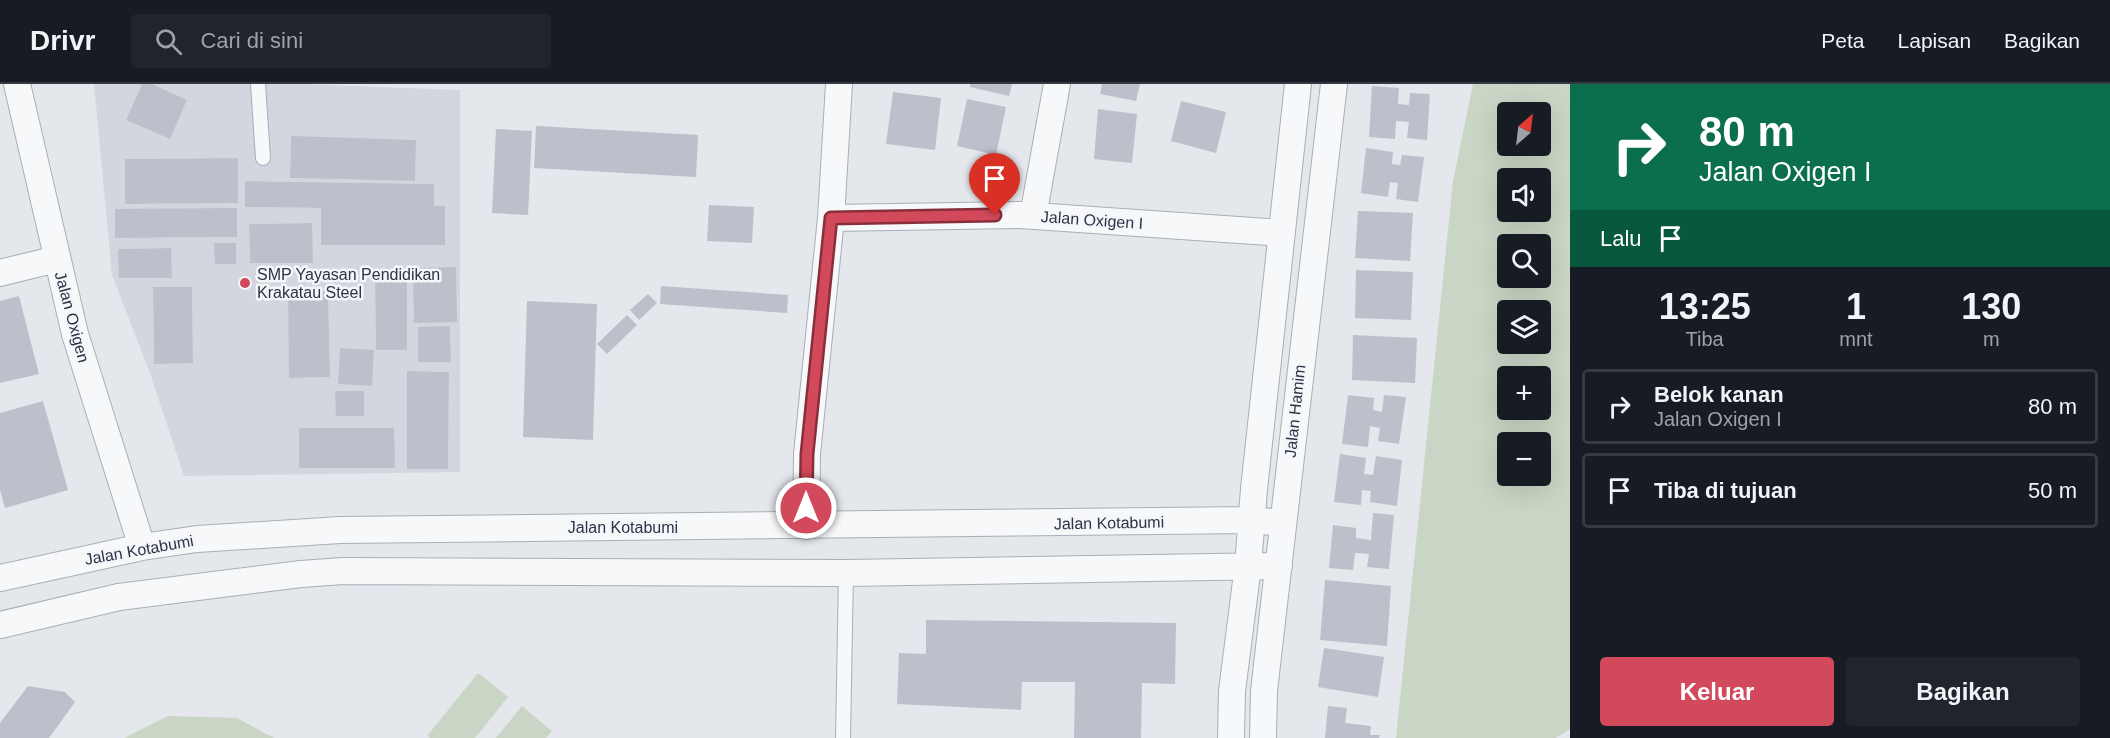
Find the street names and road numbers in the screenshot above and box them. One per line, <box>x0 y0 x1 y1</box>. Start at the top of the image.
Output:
street label: Jalan Oxigen I <box>1040 208 1144 232</box>
street label: Jalan Oxigen <box>52 270 92 364</box>
street label: Jalan Hamim <box>1282 364 1308 458</box>
street label: Jalan Kotabumi <box>1054 514 1164 532</box>
street label: Jalan Kotabumi <box>568 519 678 536</box>
street label: Jalan Kotabumi <box>83 532 195 568</box>

